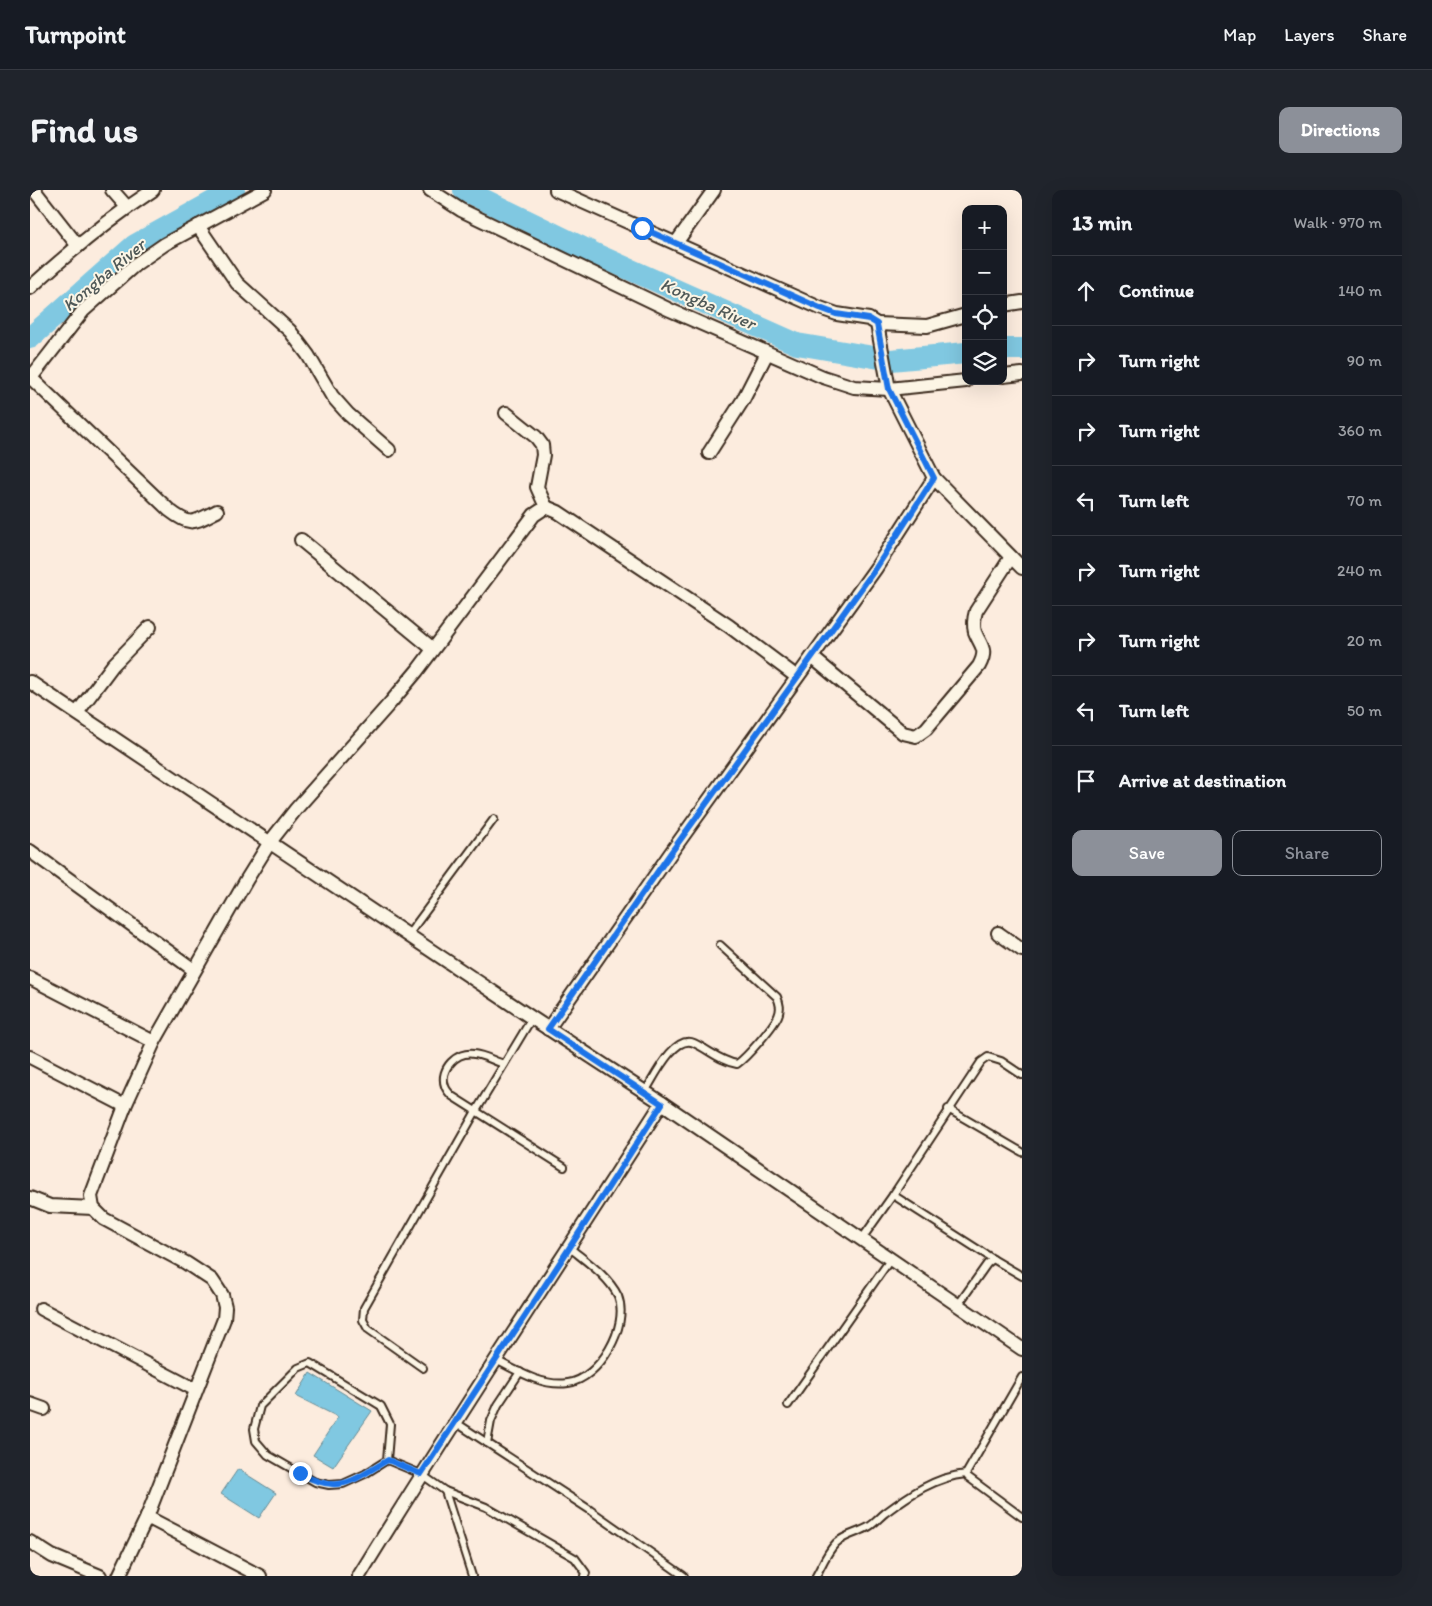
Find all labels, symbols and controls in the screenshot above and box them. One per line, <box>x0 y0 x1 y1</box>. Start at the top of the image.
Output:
text: Turnpoint <box>25 20 126 49</box>
text: Map <box>1223 24 1256 46</box>
text: Layers <box>1284 24 1334 46</box>
text: Share <box>1362 24 1407 46</box>
button: Directions <box>1279 107 1402 153</box>
text: Find us <box>30 109 138 151</box>
map controls <box>962 205 1007 385</box>
button: + <box>962 205 1007 250</box>
text: 13 min <box>1072 210 1132 235</box>
text: Walk · 970 m <box>1294 213 1382 232</box>
route start <box>631 217 654 240</box>
water label: Kongba River <box>58 233 152 316</box>
button: − <box>962 250 1007 295</box>
water label: Kongba River <box>657 273 761 336</box>
icon: ahead <box>1072 277 1100 305</box>
text: Continue <box>1119 279 1194 302</box>
text: 140 m <box>1338 281 1382 300</box>
button: locate <box>962 295 1007 340</box>
button: layers <box>962 340 1007 385</box>
icon: right <box>1072 347 1100 375</box>
text: Turn right <box>1119 349 1200 372</box>
text: 90 m <box>1347 351 1382 370</box>
icon: right <box>1072 417 1100 445</box>
text: Turn right <box>1119 419 1200 442</box>
text: 360 m <box>1338 421 1382 440</box>
icon: left <box>1072 487 1100 515</box>
text: Turn left <box>1119 489 1189 512</box>
text: 70 m <box>1347 491 1382 510</box>
icon: right <box>1072 557 1100 585</box>
text: Turn right <box>1119 559 1200 582</box>
text: 240 m <box>1337 561 1382 580</box>
icon: right <box>1072 627 1100 655</box>
text: Turn right <box>1119 629 1200 652</box>
text: 20 m <box>1347 631 1382 650</box>
icon: left <box>1072 697 1100 725</box>
text: Turn left <box>1119 699 1189 722</box>
text: 50 m <box>1347 701 1382 720</box>
icon: arrive <box>1072 767 1100 795</box>
text: Arrive at destination <box>1119 769 1286 792</box>
button: Save <box>1072 830 1222 876</box>
button: Share <box>1232 830 1382 876</box>
route end <box>289 1462 312 1485</box>

